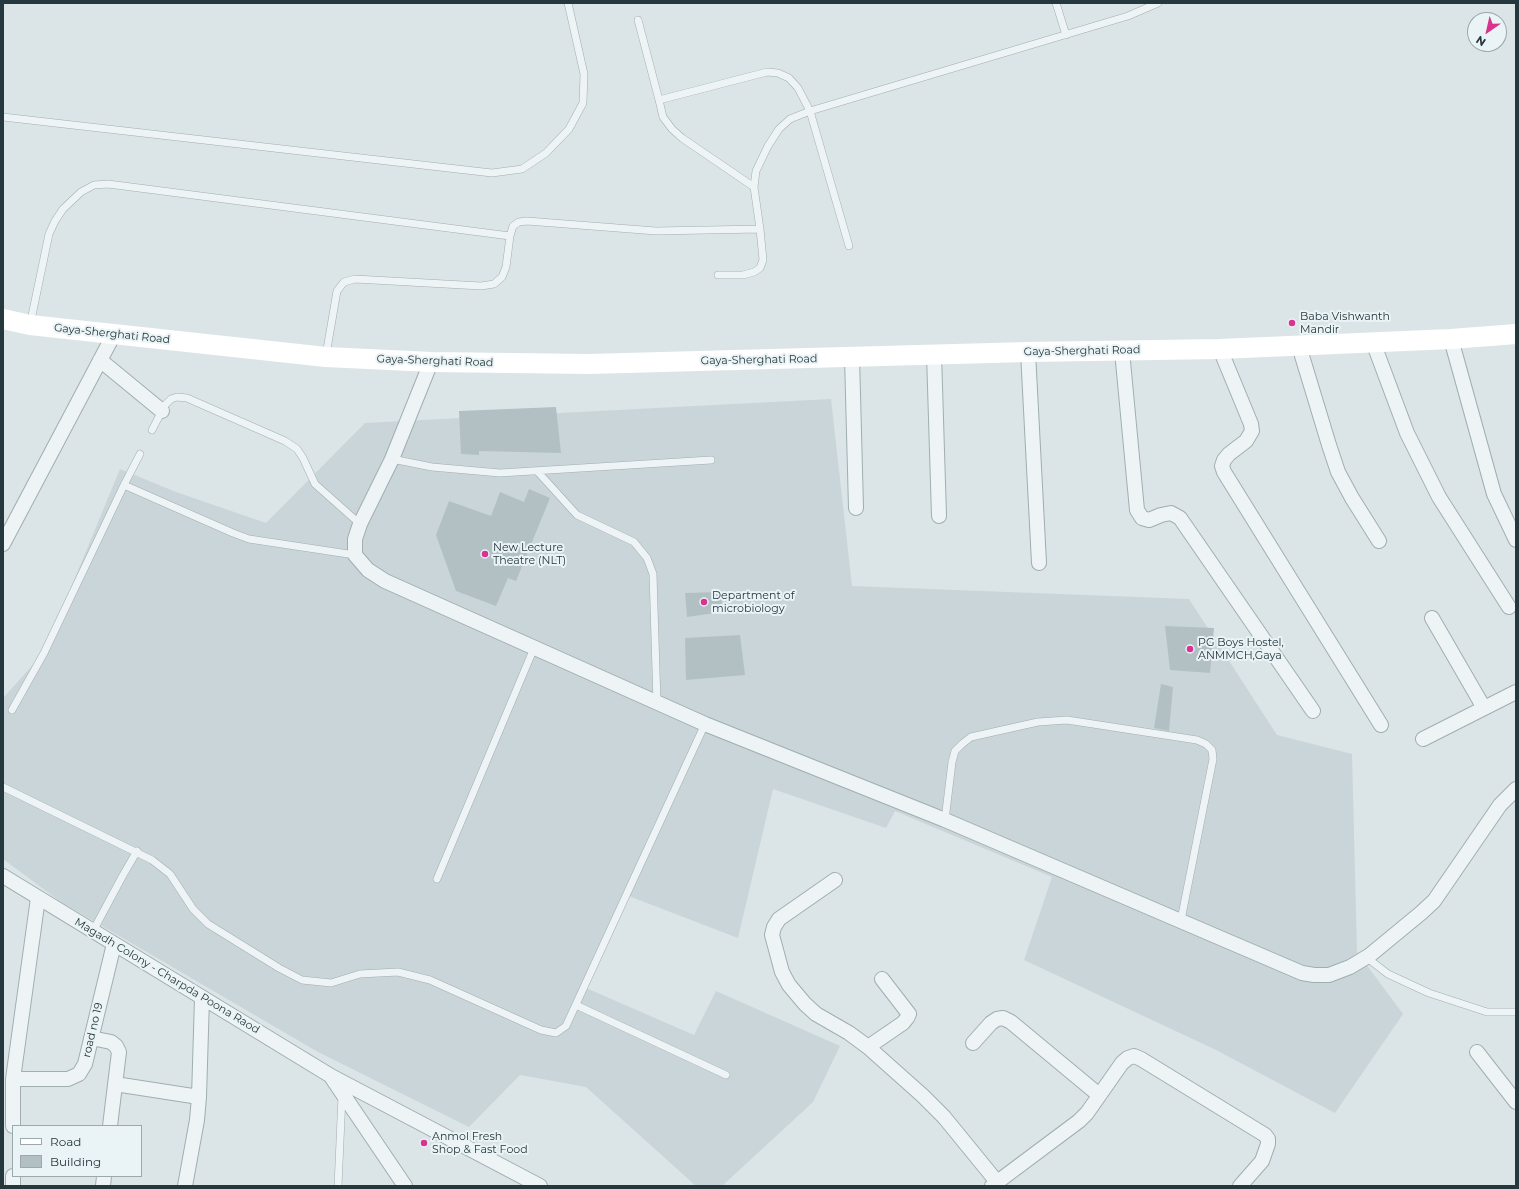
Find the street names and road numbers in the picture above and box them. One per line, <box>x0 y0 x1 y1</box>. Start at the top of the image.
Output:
street label: Gaya-Sherghati Road <box>53 321 171 347</box>
street label: Gaya-Sherghati Road <box>1024 343 1140 359</box>
street label: Gaya-Sherghati Road <box>376 352 494 370</box>
street label: Gaya-Sherghati Road <box>701 352 817 368</box>
street label: Magadh Colony - Charpda Poona Raod <box>72 915 262 1037</box>
street label: road no 19 <box>80 1001 106 1059</box>

